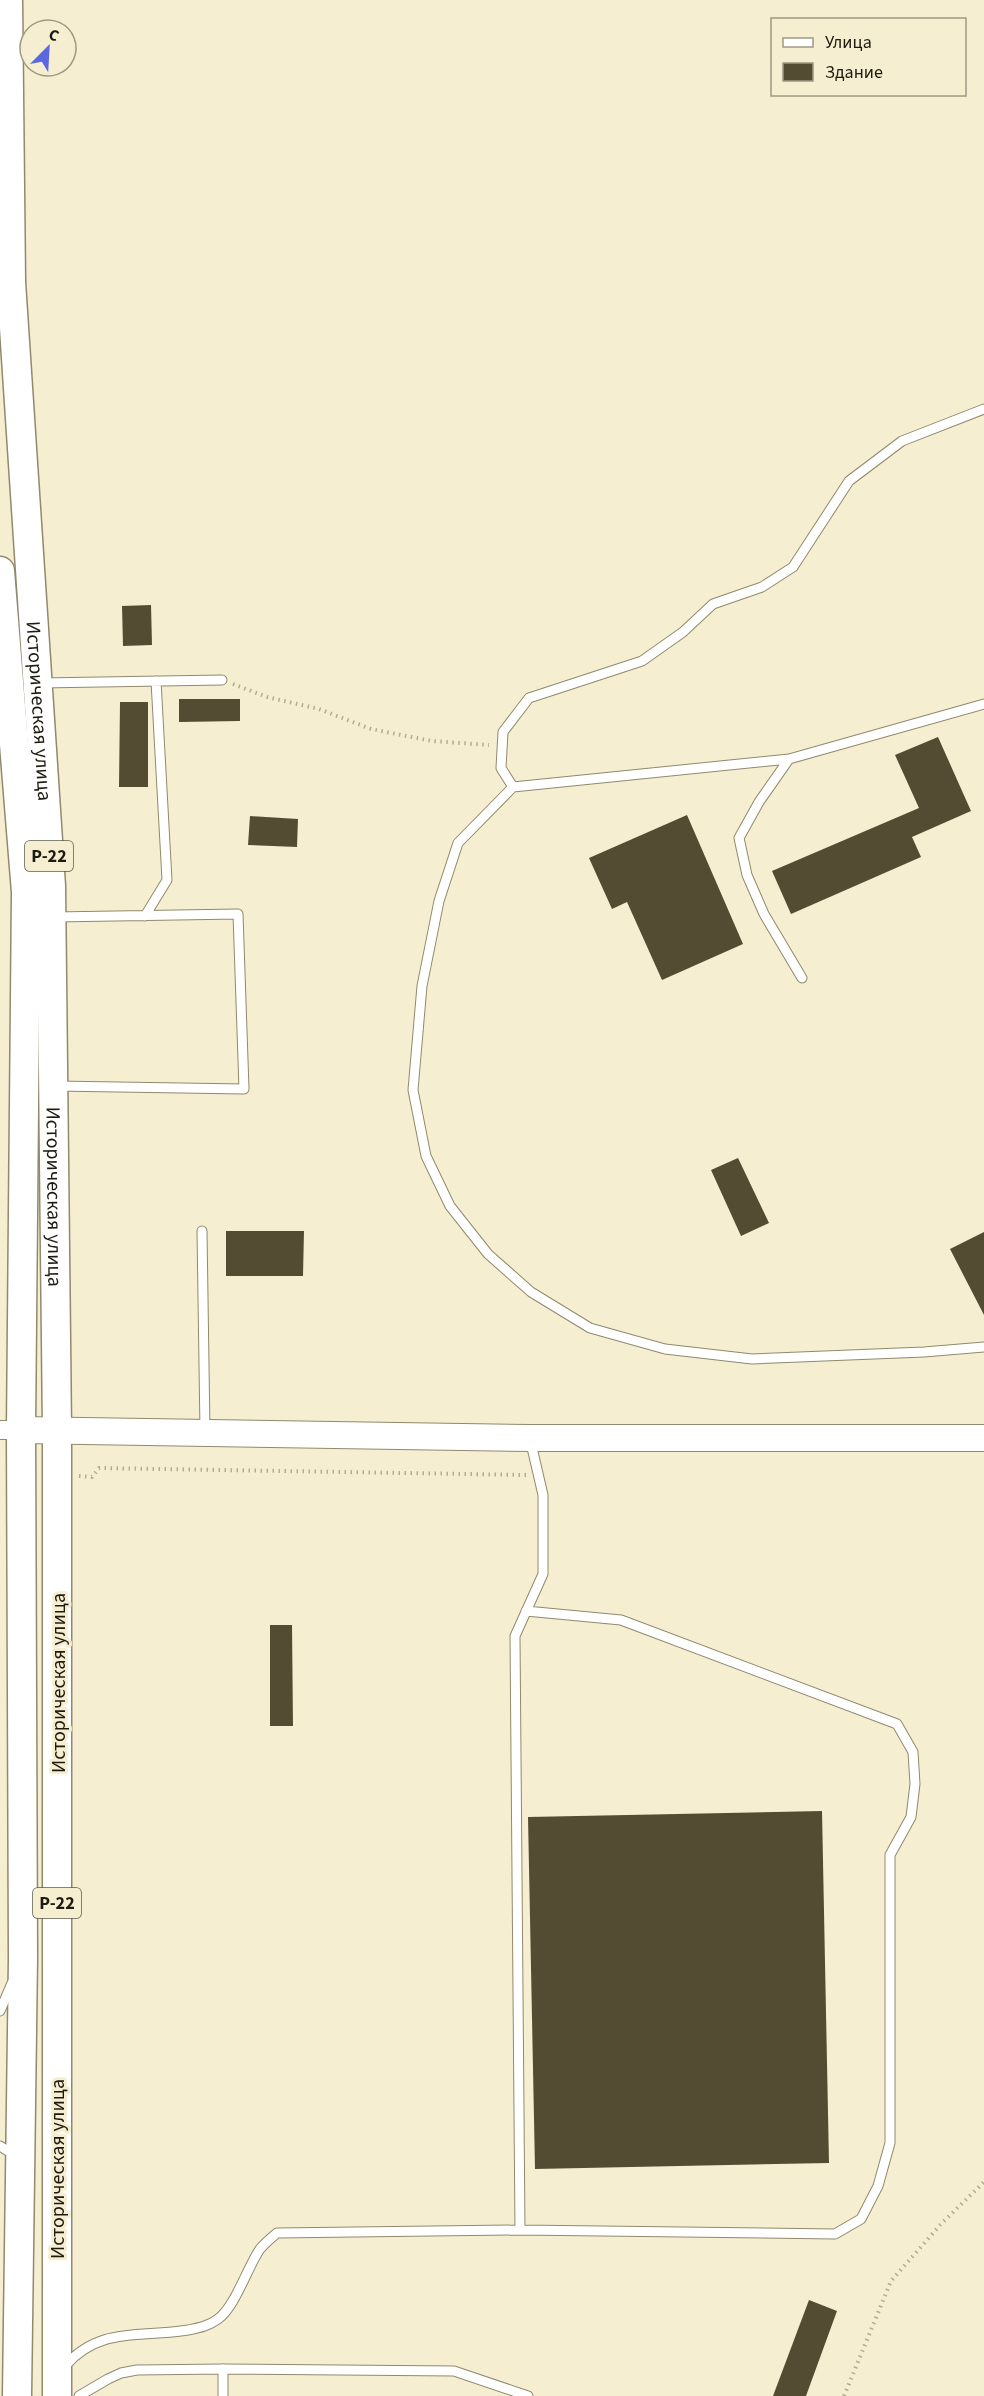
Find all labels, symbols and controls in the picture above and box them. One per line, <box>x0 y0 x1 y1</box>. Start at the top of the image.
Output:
north arrow <box>18 18 78 78</box>
legend <box>771 18 966 96</box>
text: С <box>45 23 62 47</box>
text: Улица <box>825 30 872 55</box>
text: Здание <box>825 60 883 85</box>
street label: Историческая улица <box>18 620 58 802</box>
road number: Р-22 <box>25 841 73 871</box>
street label: Историческая улица <box>38 1106 68 1287</box>
street label: Историческая улица <box>45 1593 73 1773</box>
road number: Р-22 <box>33 1888 81 1918</box>
street label: Историческая улица <box>44 2079 72 2259</box>

